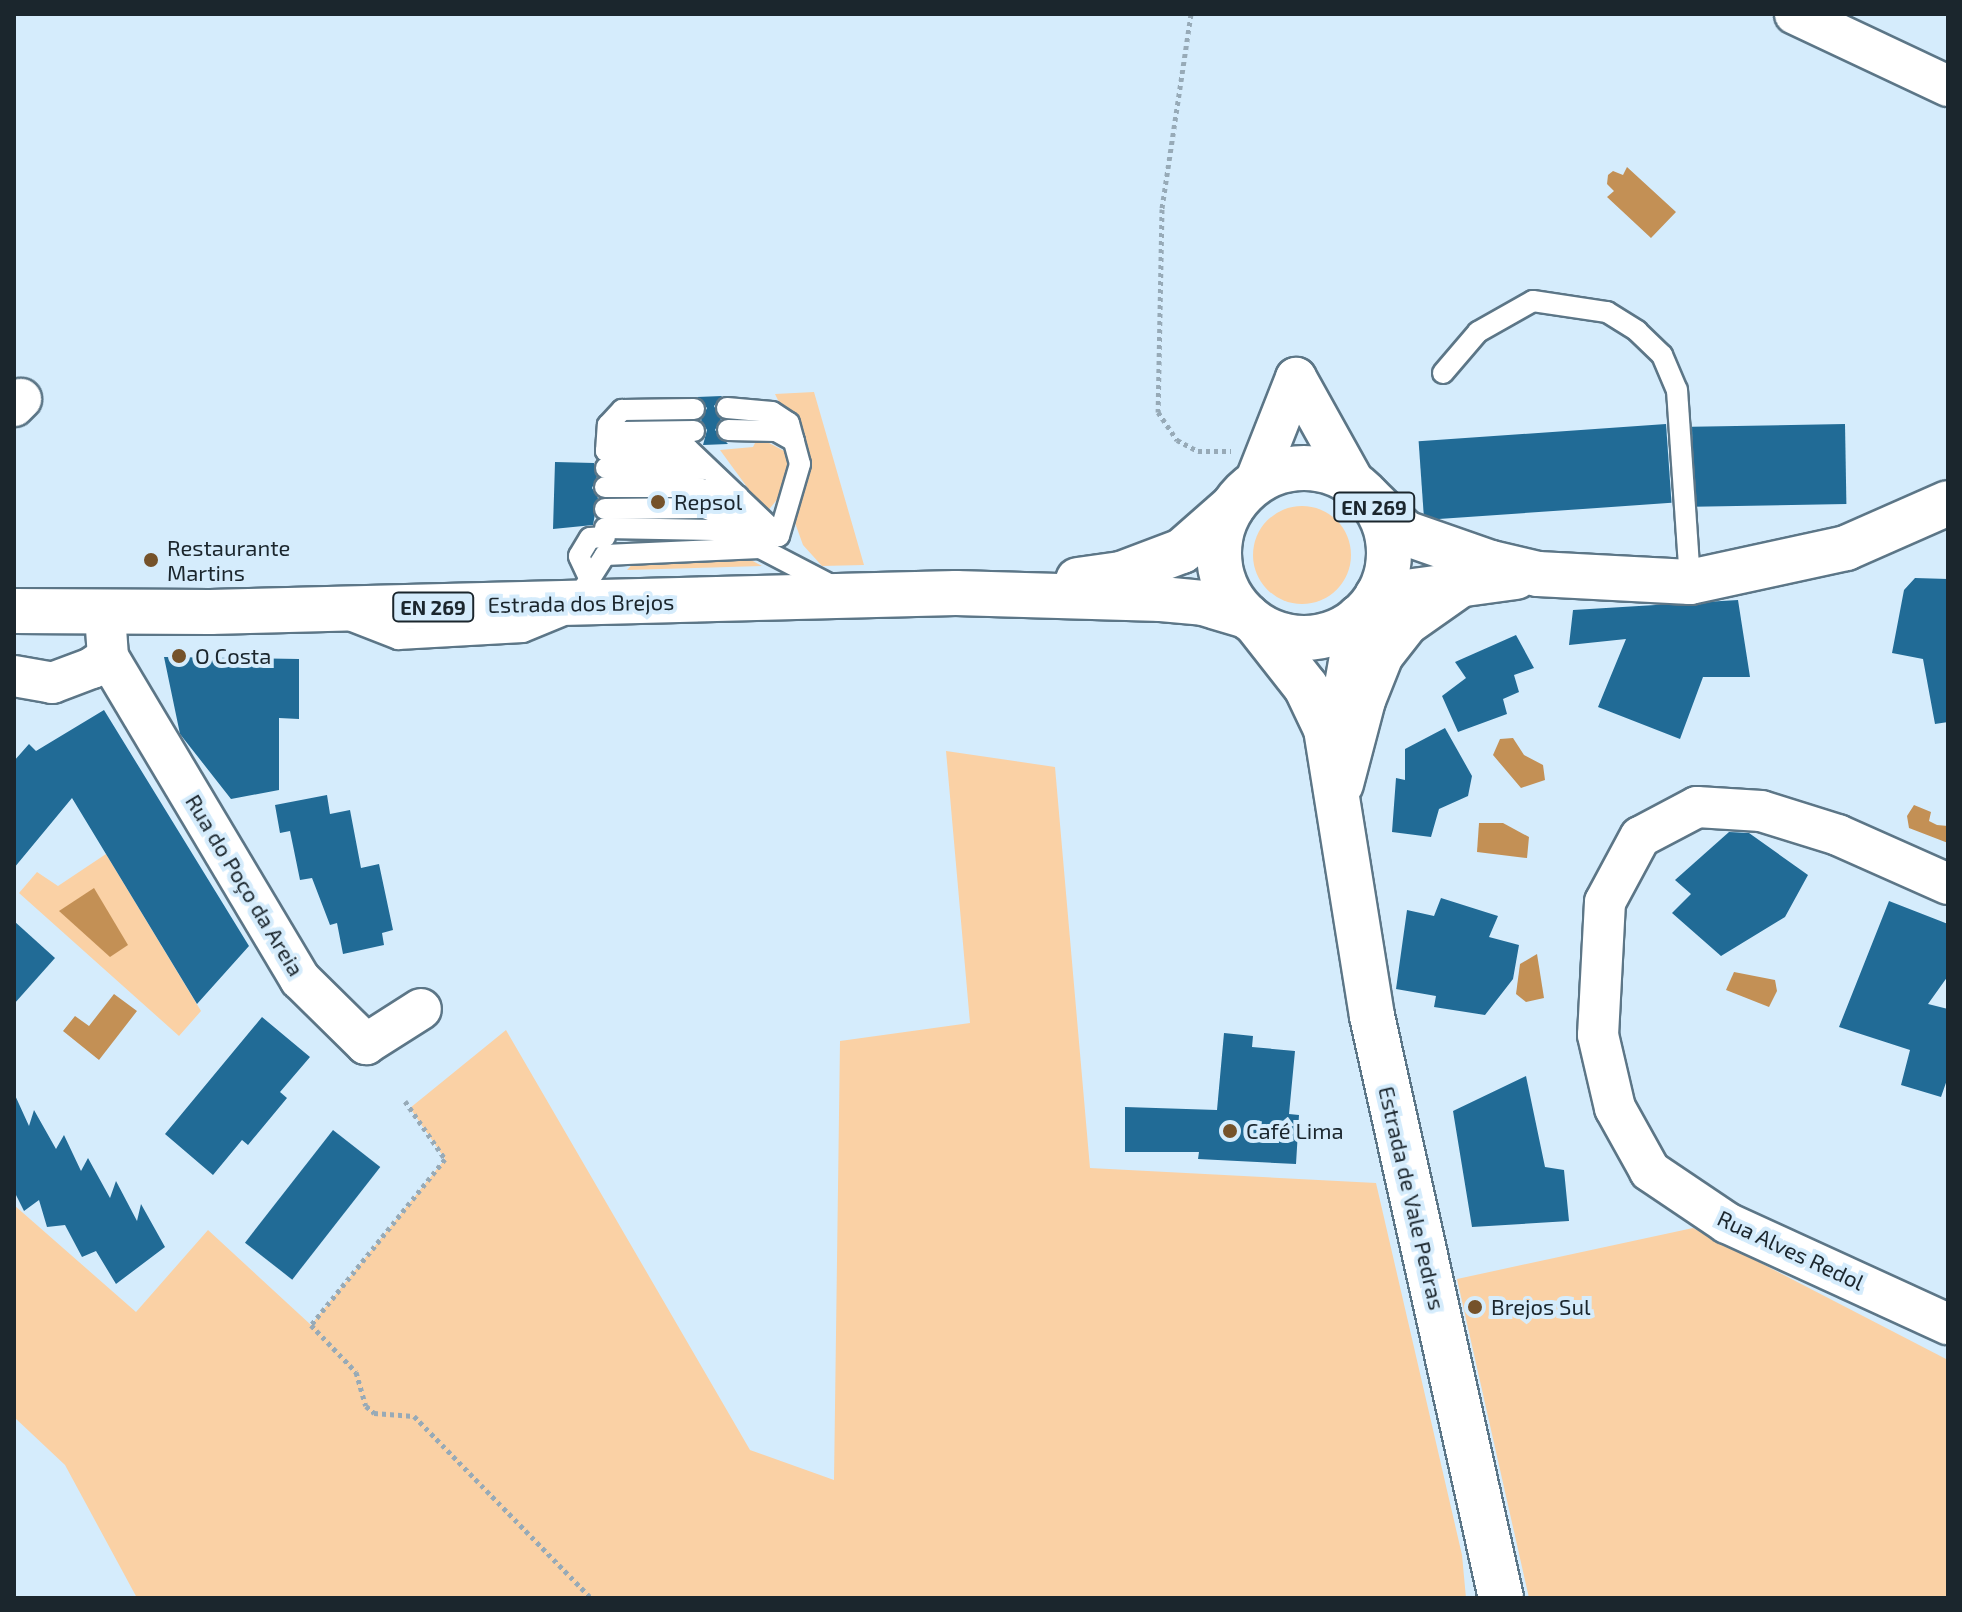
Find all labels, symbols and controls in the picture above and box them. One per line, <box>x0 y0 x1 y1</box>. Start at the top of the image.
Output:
place label: Repsol <box>674 489 742 515</box>
road number: EN 269 <box>1332 491 1416 523</box>
marker: Repsol <box>649 493 667 511</box>
place label: Restaurante Martins <box>167 534 290 586</box>
marker: Restaurante Martins <box>142 551 160 569</box>
street label: Estrada dos Brejos <box>487 588 675 618</box>
road number: EN 269 <box>391 591 475 623</box>
place label: O Costa <box>195 643 271 669</box>
marker: O Costa <box>170 647 188 665</box>
street label: Rua do Poço da Areia <box>180 789 310 981</box>
street label: Estrada de Vale Pedras <box>1373 1083 1451 1313</box>
place label: Café Lima <box>1246 1118 1344 1144</box>
marker: Café Lima <box>1221 1122 1239 1140</box>
street label: Rua Alves Redol <box>1713 1204 1869 1296</box>
place label: Brejos Sul <box>1491 1294 1590 1320</box>
marker: Brejos Sul <box>1466 1298 1484 1316</box>

